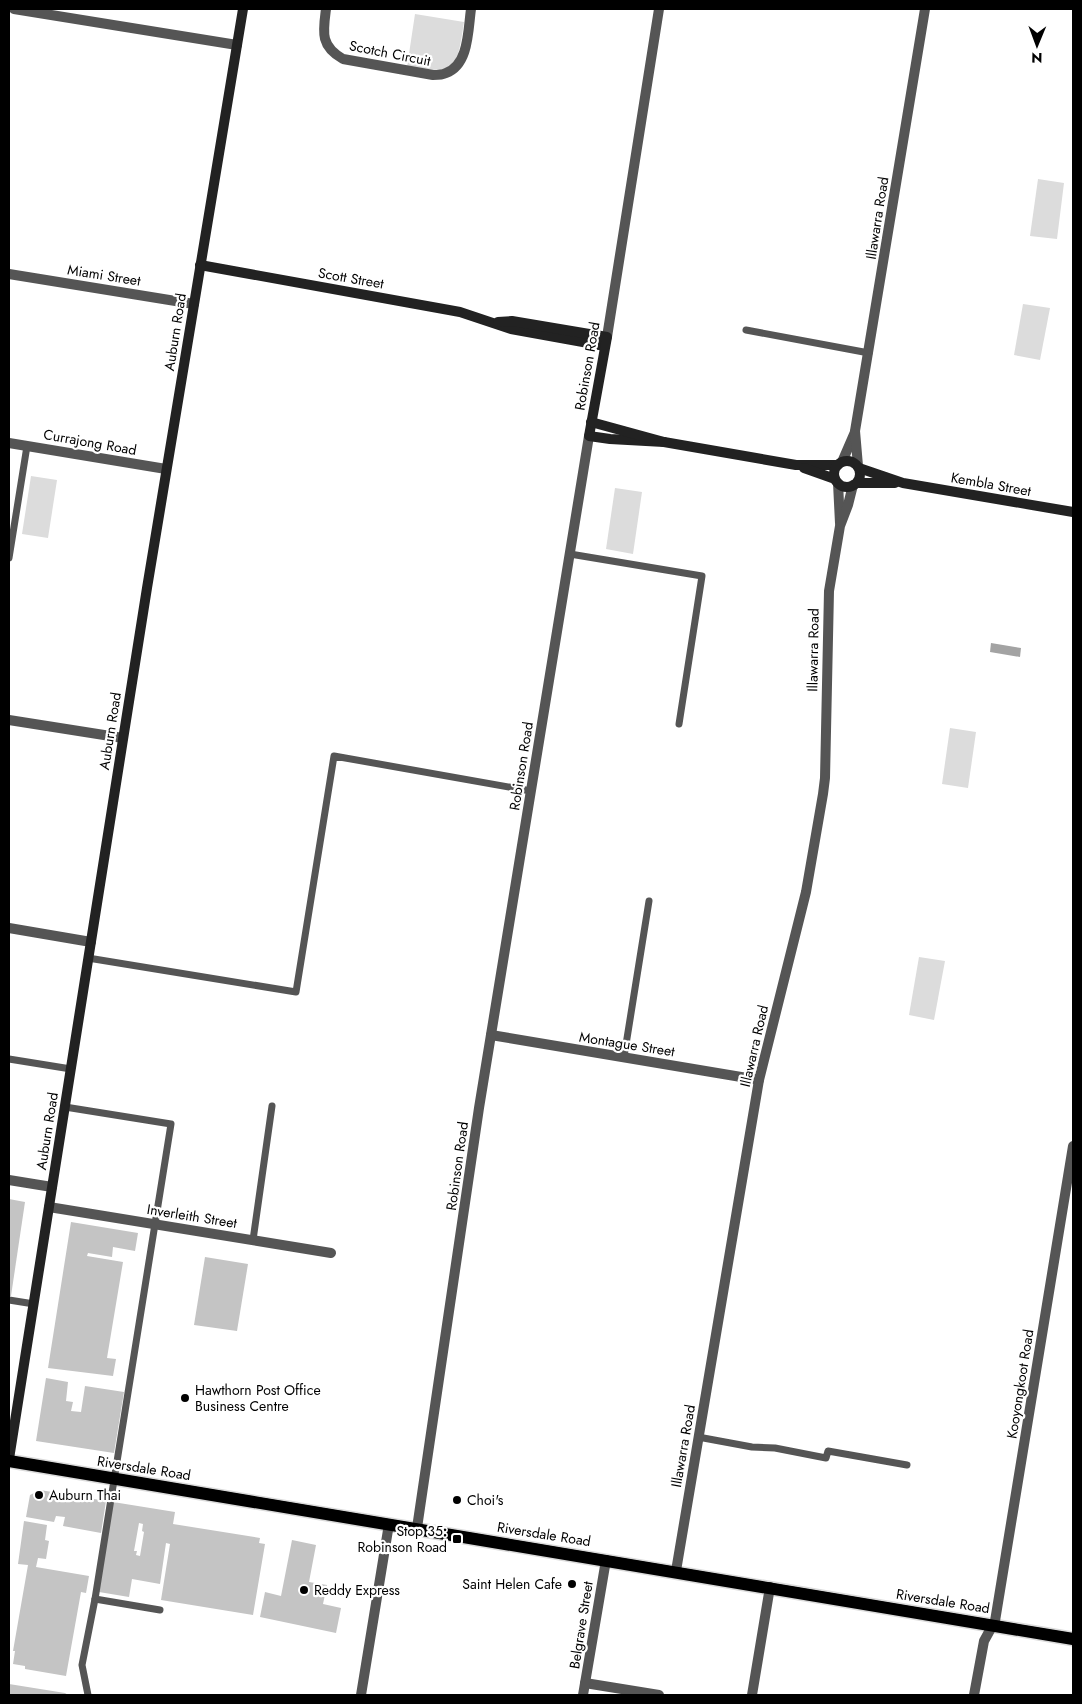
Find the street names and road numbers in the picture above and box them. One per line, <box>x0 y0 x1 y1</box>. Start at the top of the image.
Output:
street label: Scotch Circuit <box>348 35 433 71</box>
street label: Illawarra Road <box>861 175 893 261</box>
street label: Miami Street <box>66 259 143 291</box>
street label: Scott Street <box>317 262 386 294</box>
street label: Auburn Road <box>159 292 191 372</box>
street label: Robinson Road <box>569 320 605 412</box>
street label: Currajong Road <box>42 424 138 460</box>
street label: Kembla Street <box>949 467 1033 501</box>
street label: Illawarra Road <box>802 608 824 692</box>
street label: Auburn Road <box>94 691 126 771</box>
street label: Robinson Road <box>504 720 538 812</box>
street label: Illawarra Road <box>735 1003 773 1089</box>
street label: Montague Street <box>578 1027 677 1062</box>
street label: Auburn Road <box>31 1091 63 1171</box>
street label: Robinson Road <box>441 1120 473 1212</box>
street label: Inverleith Street <box>145 1199 239 1233</box>
street label: Kooyongkoot Road <box>1001 1328 1039 1440</box>
street label: Illawarra Road <box>666 1403 700 1489</box>
street label: Riversdale Road <box>96 1451 192 1485</box>
street label: Riversdale Road <box>496 1517 592 1551</box>
street label: Belgrave Street <box>564 1579 598 1670</box>
street label: Riversdale Road <box>895 1584 991 1618</box>

